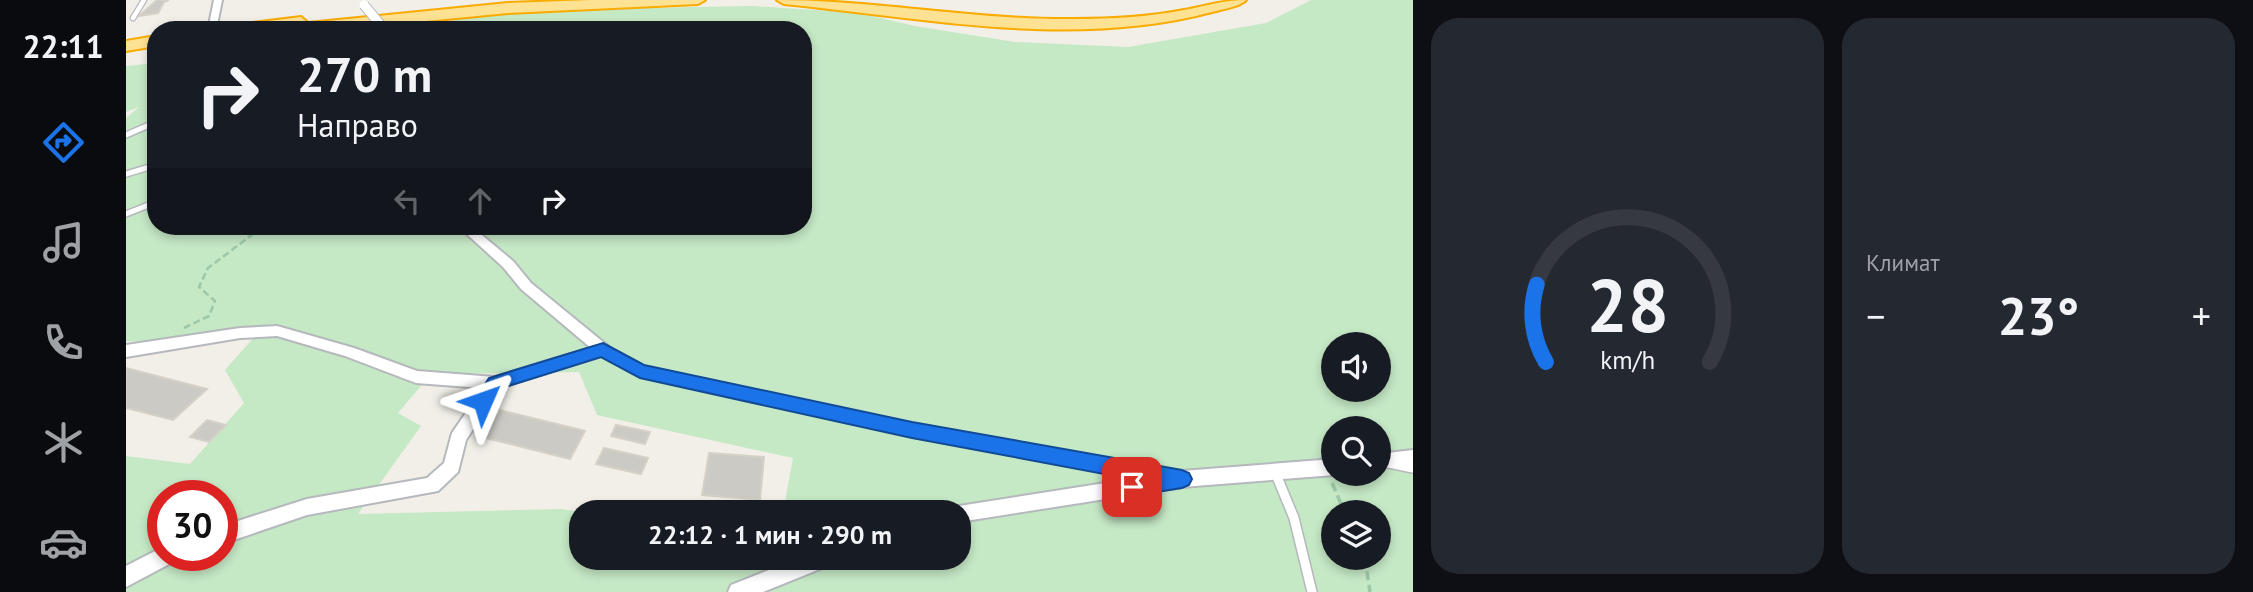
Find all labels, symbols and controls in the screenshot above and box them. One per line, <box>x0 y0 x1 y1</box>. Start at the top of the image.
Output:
text: 22:11 <box>22 25 104 67</box>
text: 270 m <box>297 42 432 106</box>
icon: right <box>182 49 273 140</box>
text: Направо <box>297 104 418 146</box>
icon: directions <box>39 118 88 167</box>
icon: left <box>388 182 426 220</box>
icon: ahead <box>461 182 499 220</box>
icon: right <box>534 182 572 220</box>
icon: music <box>39 218 88 267</box>
text: Климат <box>1866 248 1940 277</box>
text: 28 <box>1586 258 1669 352</box>
text: 23° <box>1998 282 2079 349</box>
text: − <box>1866 291 1885 340</box>
text: + <box>2192 291 2211 340</box>
icon: phone <box>39 318 88 367</box>
map controls <box>1321 332 1391 570</box>
button: sound <box>1321 332 1391 402</box>
text: km/h <box>1600 344 1655 376</box>
position arrow <box>446 364 520 438</box>
button: search <box>1321 416 1391 486</box>
icon: climate <box>39 418 88 467</box>
pin <box>1102 457 1162 517</box>
icon: arrive <box>1113 468 1151 506</box>
speed limit sign: 30 <box>147 480 238 571</box>
button: layers <box>1321 500 1391 570</box>
icon: car <box>39 518 88 567</box>
text: 22:12 · 1 мин · 290 m <box>648 518 892 551</box>

